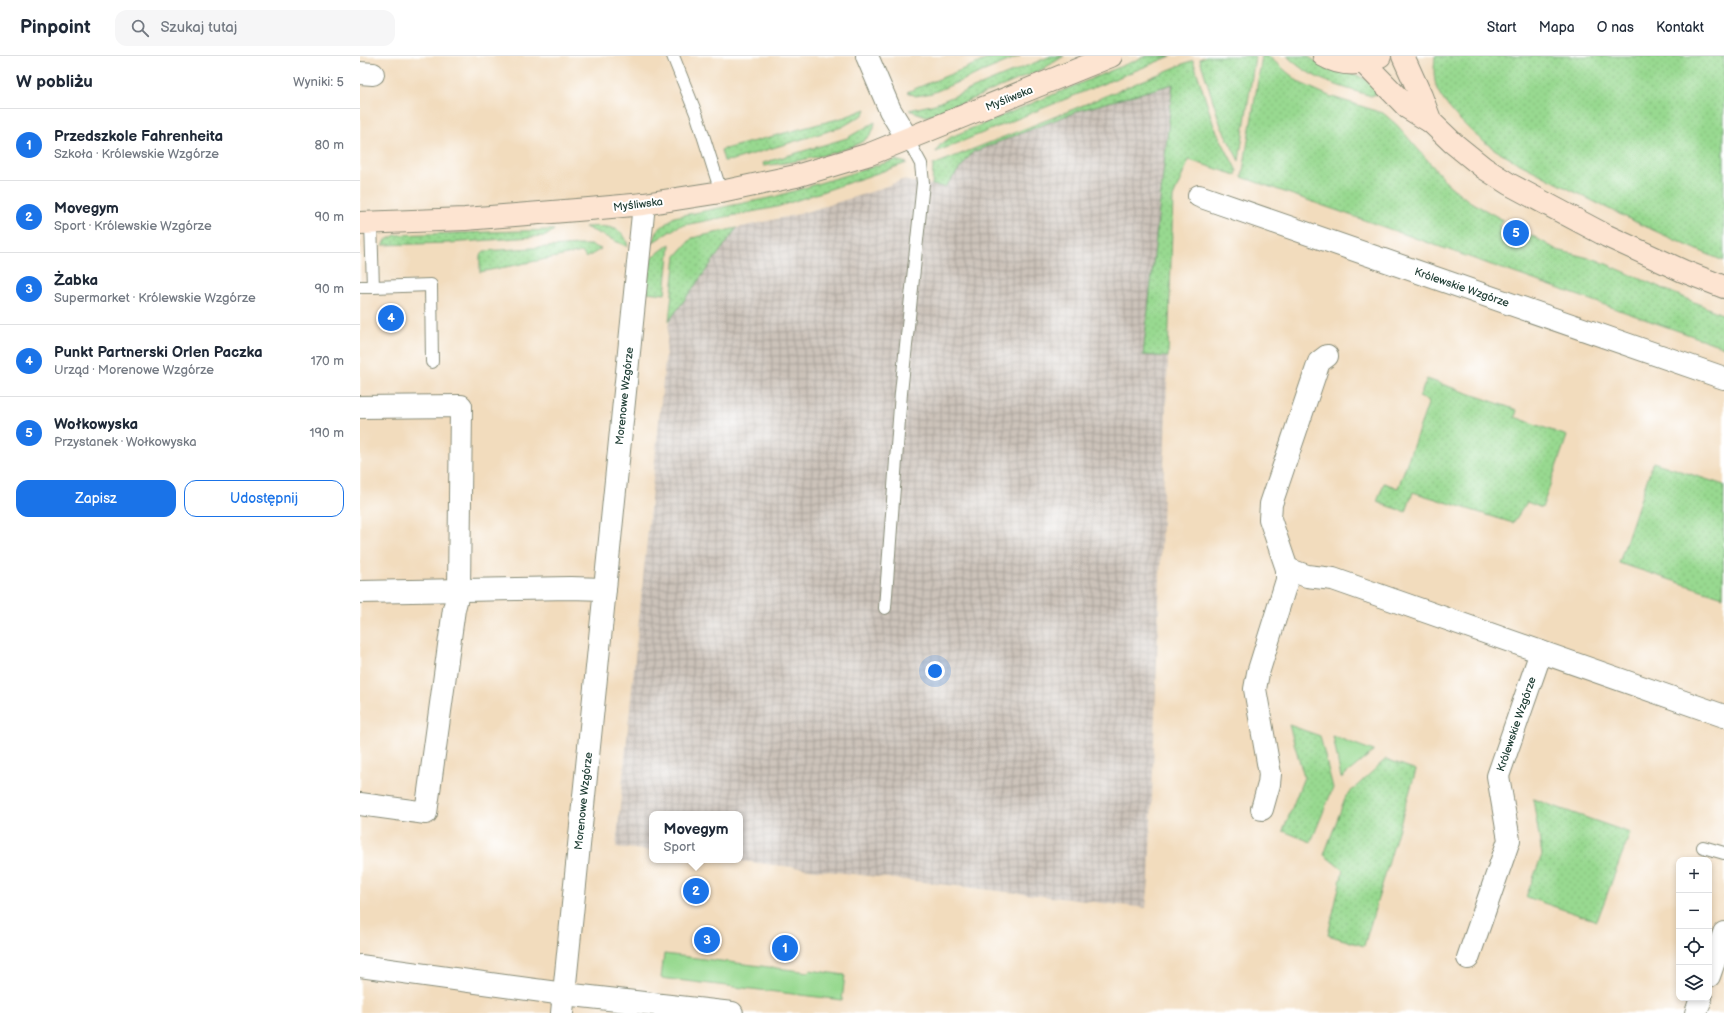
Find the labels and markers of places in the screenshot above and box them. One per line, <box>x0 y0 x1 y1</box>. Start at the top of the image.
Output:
pin: 5 <box>1503 218 1529 248</box>
pin: 4 <box>378 303 404 333</box>
pin: 2 <box>683 876 709 906</box>
pin: 3 <box>694 925 720 955</box>
pin: 1 <box>772 933 798 963</box>

